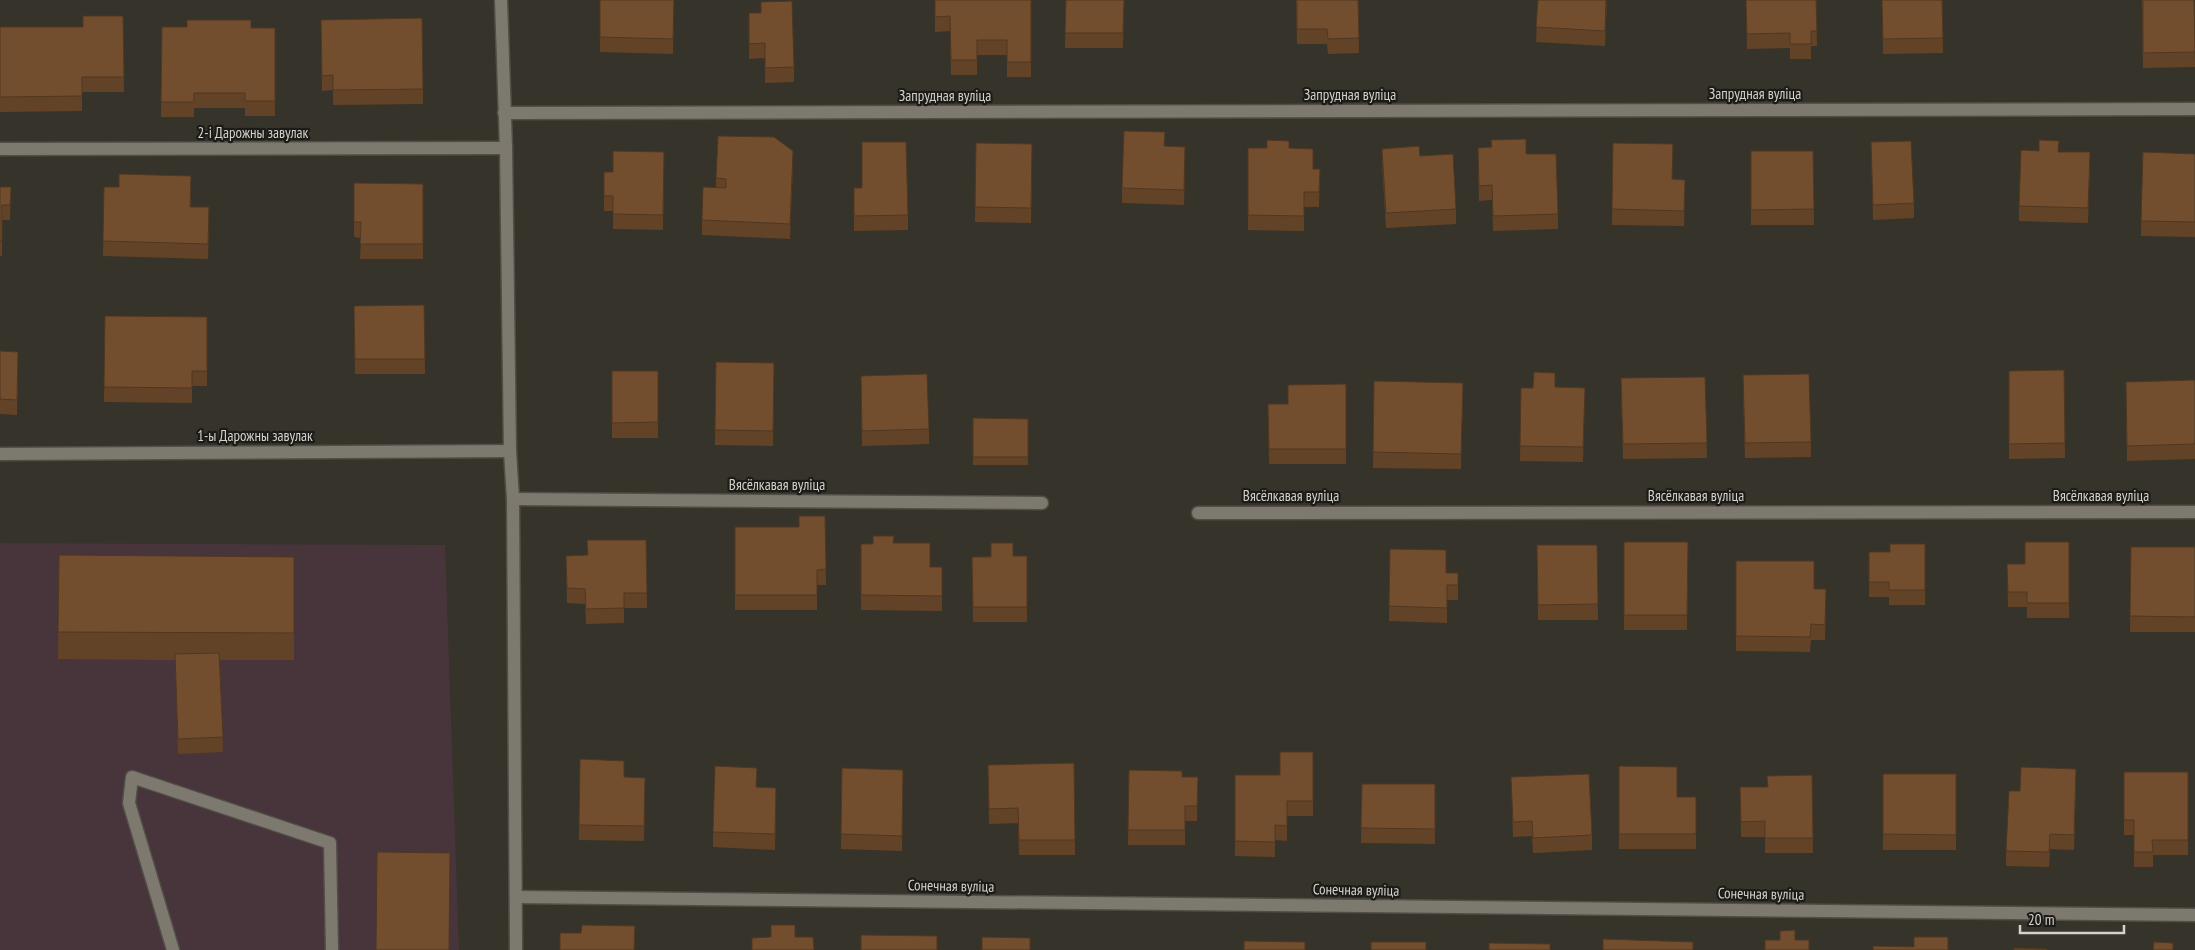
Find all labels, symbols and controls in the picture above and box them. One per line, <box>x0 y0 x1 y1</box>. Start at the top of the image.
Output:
street label: Запрудная вуліца <box>1709 84 1801 103</box>
street label: Запрудная вуліца <box>1304 85 1396 104</box>
street label: Запрудная вуліца <box>899 86 991 105</box>
street label: 2-і Дарожны завулак <box>198 123 309 142</box>
street label: 1-ы Дарожны завулак <box>197 426 313 445</box>
street label: Вясёлкавая вуліца <box>729 475 825 494</box>
street label: Вясёлкавая вуліца <box>1243 486 1339 505</box>
street label: Вясёлкавая вуліца <box>1648 486 1744 505</box>
street label: Вясёлкавая вуліца <box>2053 486 2149 505</box>
street label: Сонечная вуліца <box>908 875 994 896</box>
street label: Сонечная вуліца <box>1313 879 1399 900</box>
street label: Сонечная вуліца <box>1718 883 1804 904</box>
scale bar <box>2020 902 2124 934</box>
text: 20 m <box>2028 910 2054 929</box>

